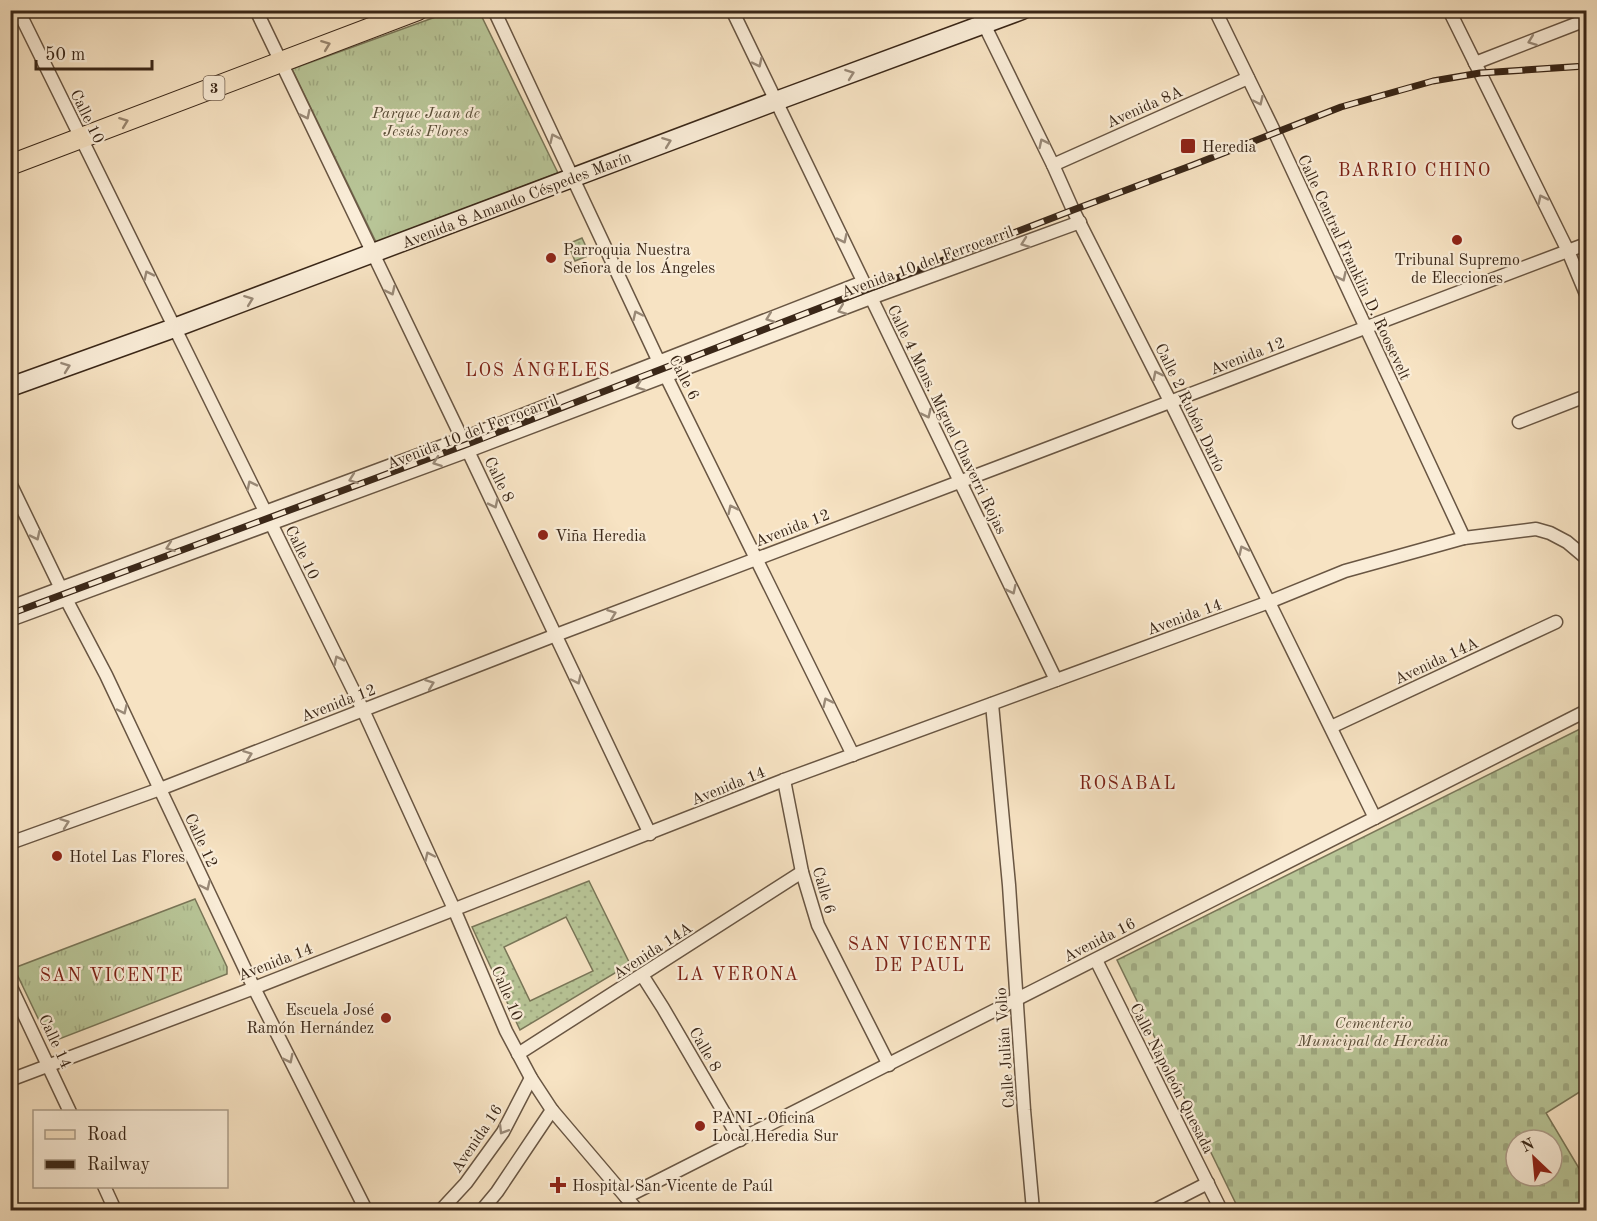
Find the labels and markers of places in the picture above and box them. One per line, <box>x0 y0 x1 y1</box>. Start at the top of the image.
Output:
marker: Heredia <box>1179 137 1197 155</box>
place label: Heredia <box>1202 140 1257 156</box>
marker: Tribunal Supremo de Elecciones <box>1450 233 1464 247</box>
place label: Parroquia Nuestra Señora de los Ángeles <box>563 243 715 277</box>
marker: Parroquia Nuestra Señora de los Ángeles <box>544 251 558 265</box>
place label: Tribunal Supremo de Elecciones <box>1394 253 1520 287</box>
marker: Viña Heredia <box>536 528 550 542</box>
place label: Viña Heredia <box>555 529 647 545</box>
marker: Hotel Las Flores <box>50 849 64 863</box>
place label: Hotel Las Flores <box>69 850 185 866</box>
place label: Escuela José Ramón Hernández <box>246 1003 374 1037</box>
marker: Escuela José Ramón Hernández <box>379 1011 393 1025</box>
place label: PANI - Oficina Local Heredia Sur <box>712 1111 839 1145</box>
marker: PANI - Oficina Local Heredia Sur <box>693 1119 707 1133</box>
marker: Hospital San Vicente de Paúl <box>549 1176 567 1194</box>
place label: Hospital San Vicente de Paúl <box>572 1179 773 1195</box>

